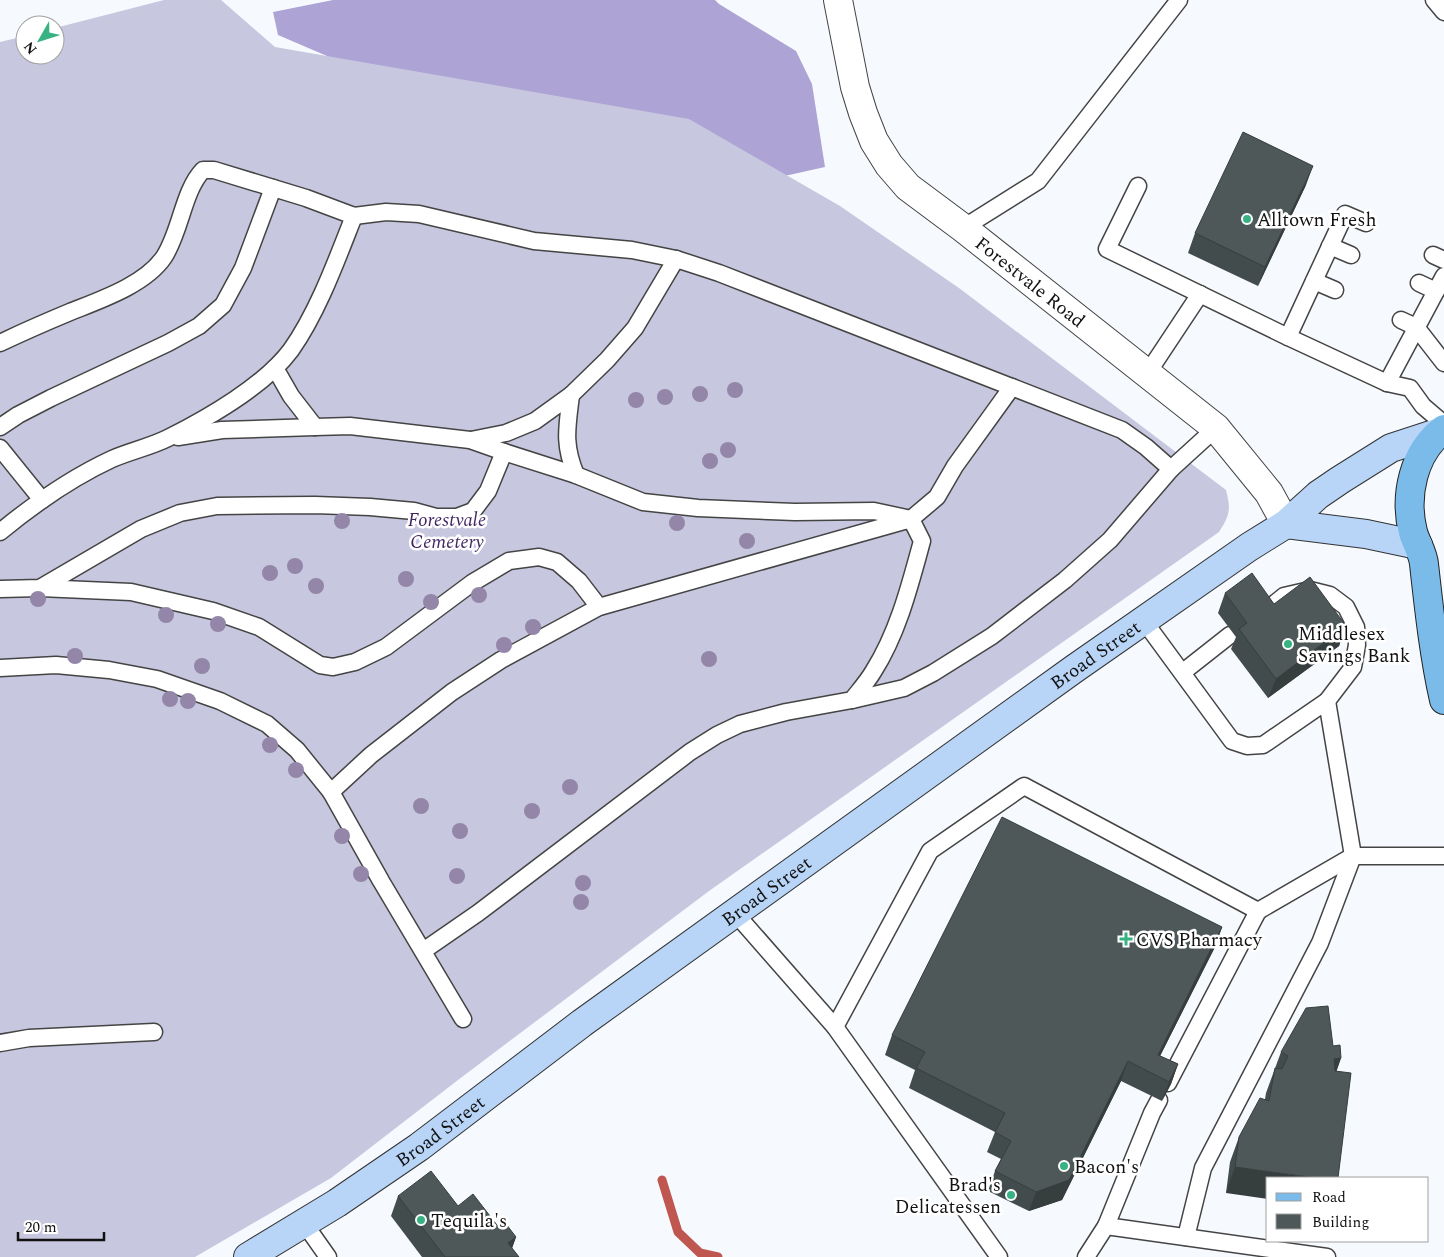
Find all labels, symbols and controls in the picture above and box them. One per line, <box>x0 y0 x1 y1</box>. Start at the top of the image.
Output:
north arrow <box>15 15 65 65</box>
text: N <box>19 37 42 59</box>
place label: Alltown Fresh <box>1257 206 1376 235</box>
marker: Alltown Fresh <box>1241 213 1253 225</box>
street label: Forestvale Road <box>968 230 1091 335</box>
park label: Forestvale Cemetery <box>408 506 486 557</box>
street label: Broad Street <box>1045 613 1148 698</box>
place label: Middlesex Savings Bank <box>1298 620 1411 671</box>
marker: Middlesex Savings Bank <box>1282 638 1294 650</box>
street label: Broad Street <box>716 849 818 934</box>
place label: CVS Pharmacy <box>1136 926 1263 955</box>
marker: CVS Pharmacy <box>1120 933 1132 945</box>
street label: Broad Street <box>390 1089 492 1175</box>
place label: Bacon's <box>1074 1153 1139 1182</box>
marker: Bacon's <box>1058 1160 1070 1172</box>
place label: Brad's Delicatessen <box>895 1171 1001 1222</box>
legend <box>1266 1177 1429 1242</box>
text: Road <box>1312 1186 1346 1209</box>
marker: Brad's Delicatessen <box>1005 1189 1017 1201</box>
place label: Tequila's <box>431 1207 507 1236</box>
scale bar <box>18 1210 104 1242</box>
text: Building <box>1312 1211 1369 1234</box>
marker: Tequila's <box>415 1214 427 1226</box>
text: 20 m <box>25 1216 57 1239</box>

